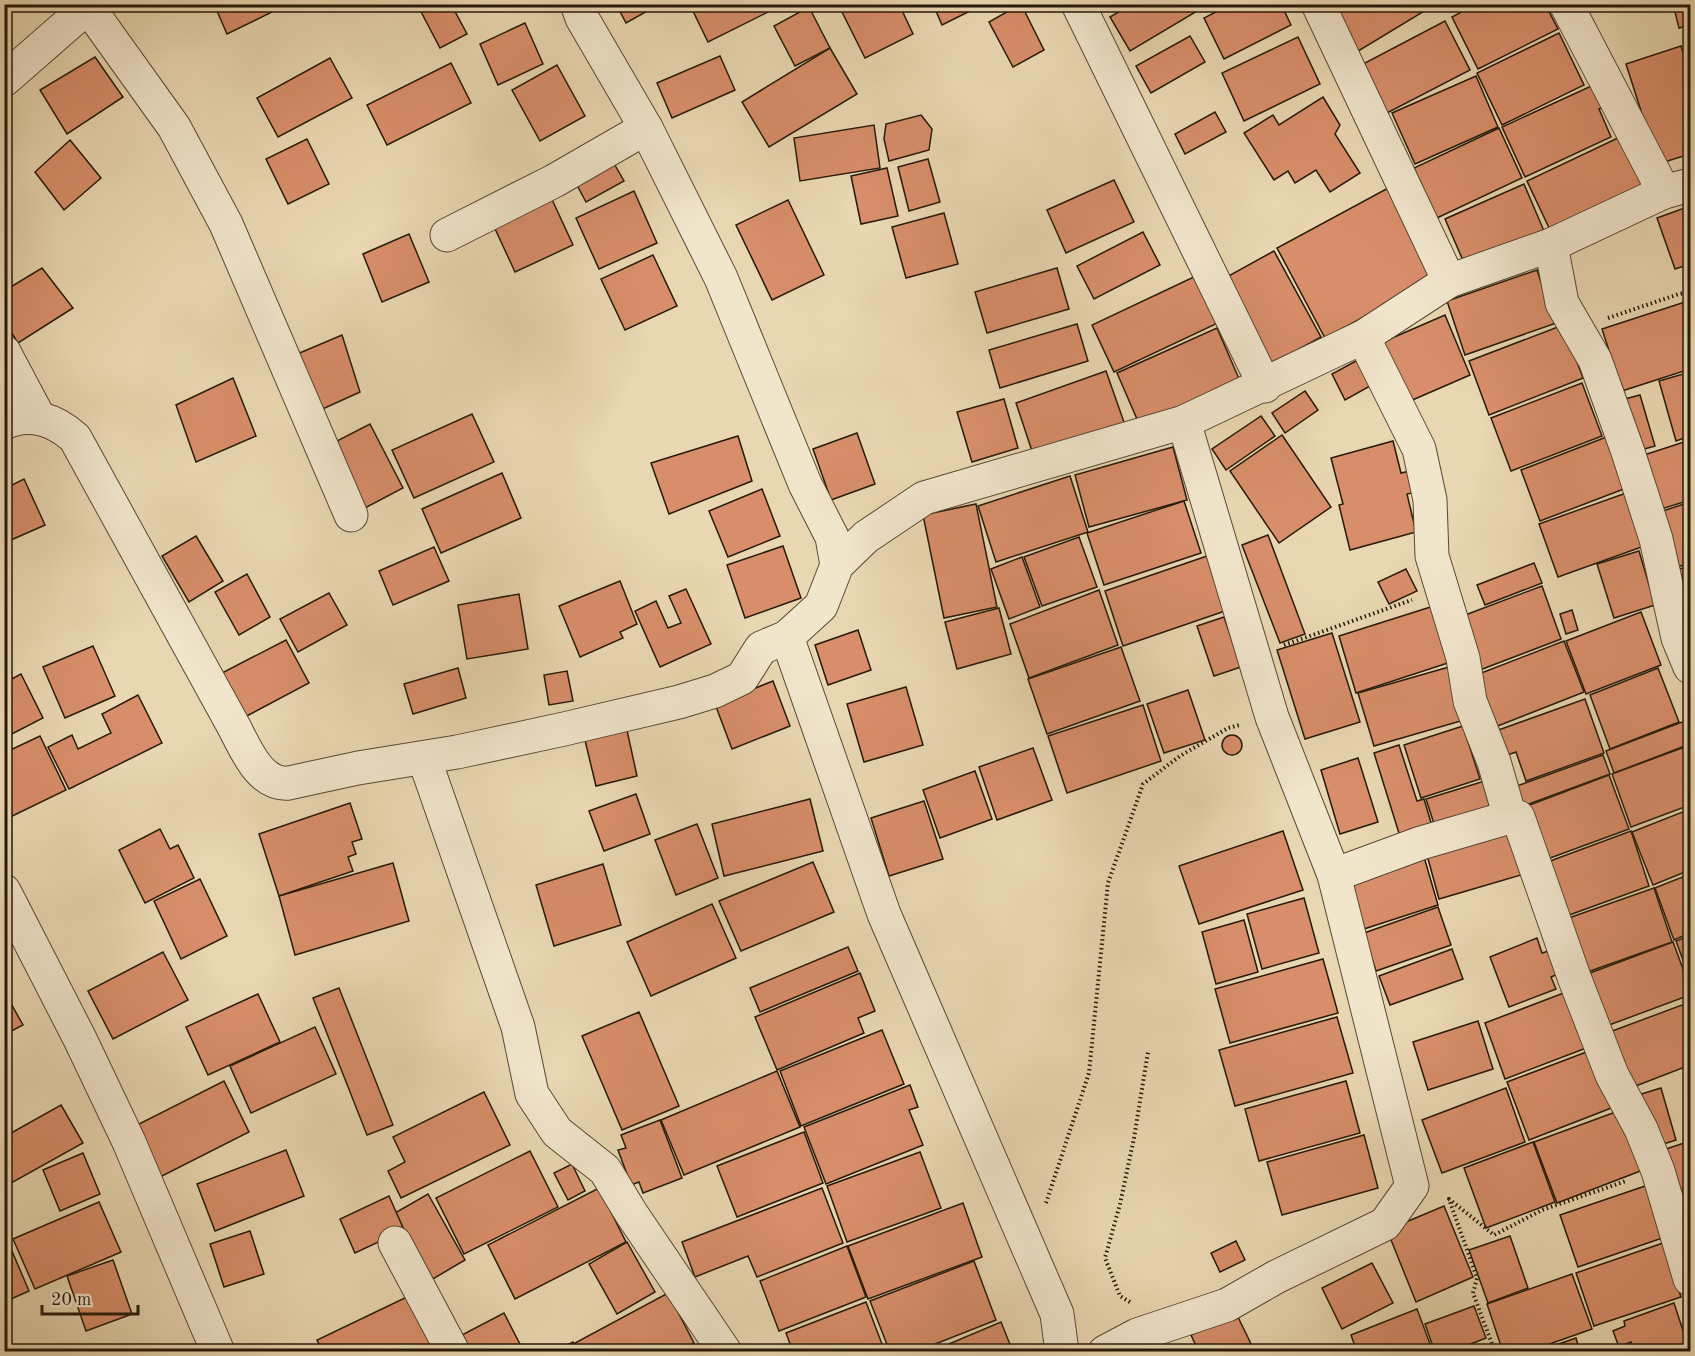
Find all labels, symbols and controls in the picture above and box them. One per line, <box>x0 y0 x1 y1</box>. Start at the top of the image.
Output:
scale bar <box>42 1278 138 1316</box>
text: 20 m <box>51 1291 91 1309</box>

